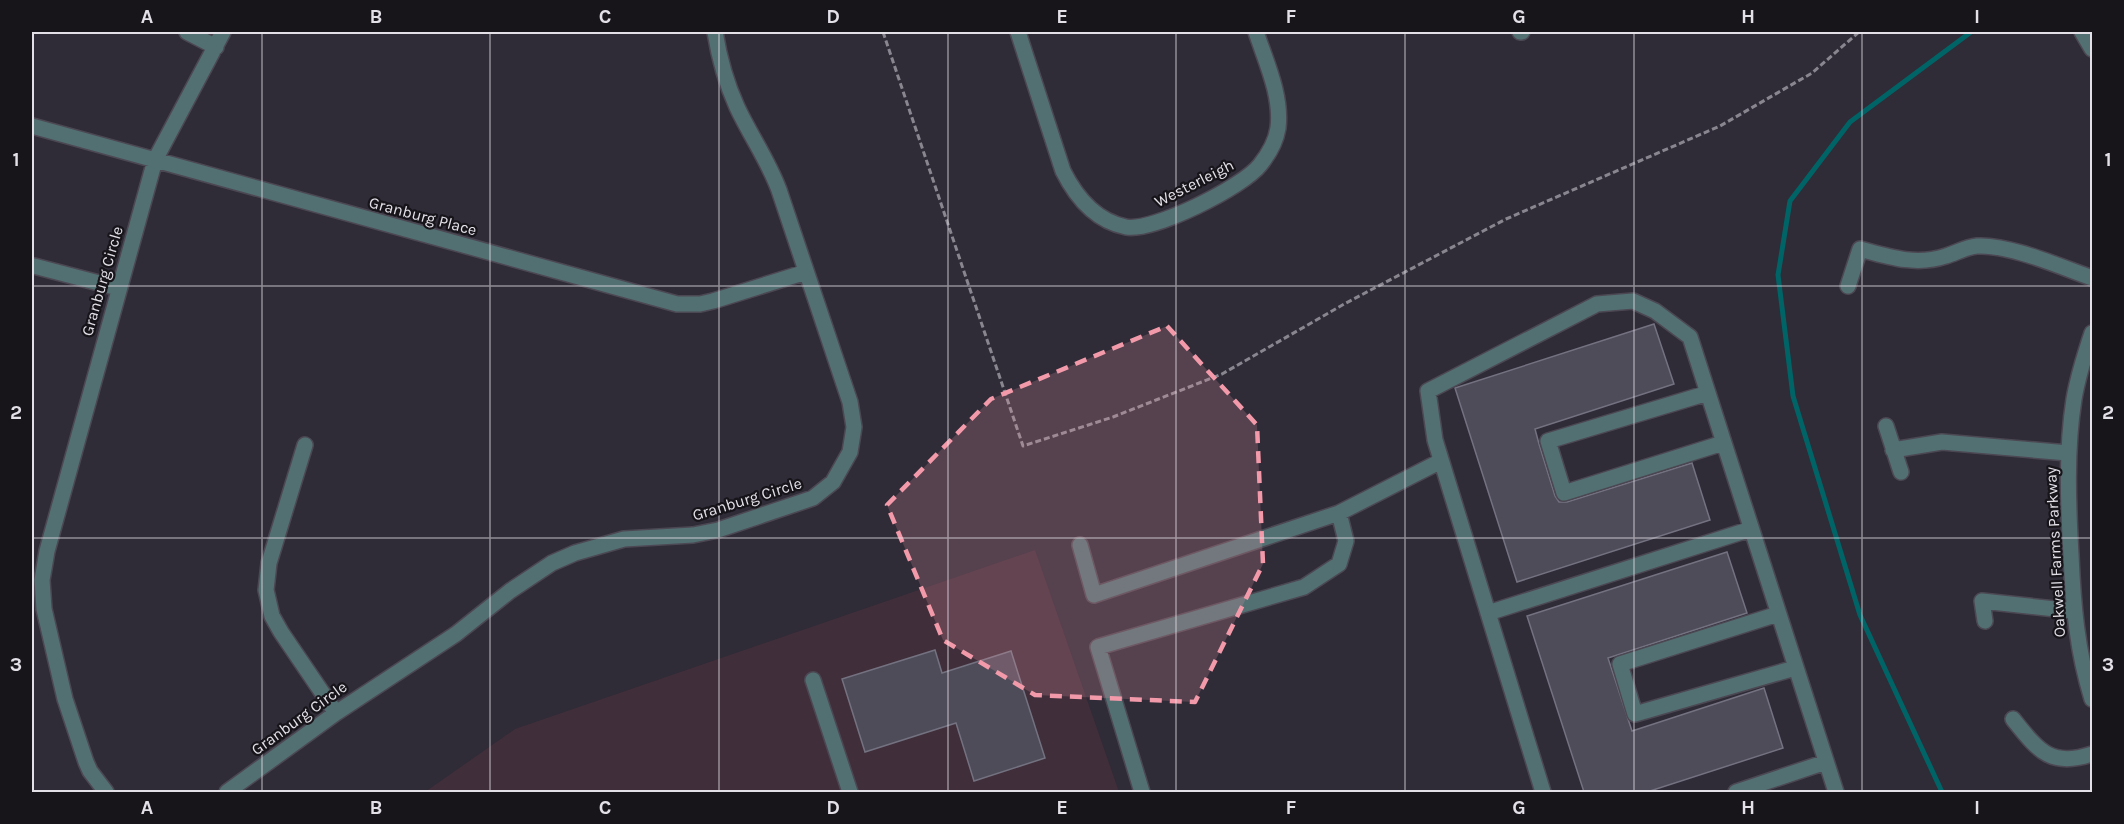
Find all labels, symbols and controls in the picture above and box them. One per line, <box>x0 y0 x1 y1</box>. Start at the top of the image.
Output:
text: A <box>141 5 154 28</box>
text: B <box>370 5 382 28</box>
text: C <box>599 5 611 28</box>
text: D <box>826 5 840 28</box>
text: E <box>1056 5 1068 28</box>
text: F <box>1286 5 1297 28</box>
text: G <box>1512 5 1526 28</box>
text: H <box>1741 5 1755 28</box>
text: I <box>1974 5 1980 28</box>
text: 1 <box>12 148 20 171</box>
text: 1 <box>2104 148 2112 171</box>
street label: Westerleigh <box>1151 155 1237 211</box>
street label: Granburg Place <box>367 192 479 240</box>
street label: Granburg Circle <box>77 224 127 338</box>
text: 2 <box>10 401 22 424</box>
text: 2 <box>2102 401 2114 424</box>
street label: Oakwell Farms Parkway <box>2041 466 2069 638</box>
street label: Granburg Circle <box>690 473 804 525</box>
text: 3 <box>10 653 22 676</box>
text: 3 <box>2102 653 2114 676</box>
street label: Granburg Circle <box>248 677 350 759</box>
text: A <box>141 796 154 819</box>
text: B <box>370 796 382 819</box>
text: C <box>599 796 611 819</box>
text: D <box>826 796 840 819</box>
text: E <box>1056 796 1068 819</box>
text: F <box>1286 796 1297 819</box>
text: G <box>1512 796 1526 819</box>
text: H <box>1741 796 1755 819</box>
text: I <box>1974 796 1980 819</box>

